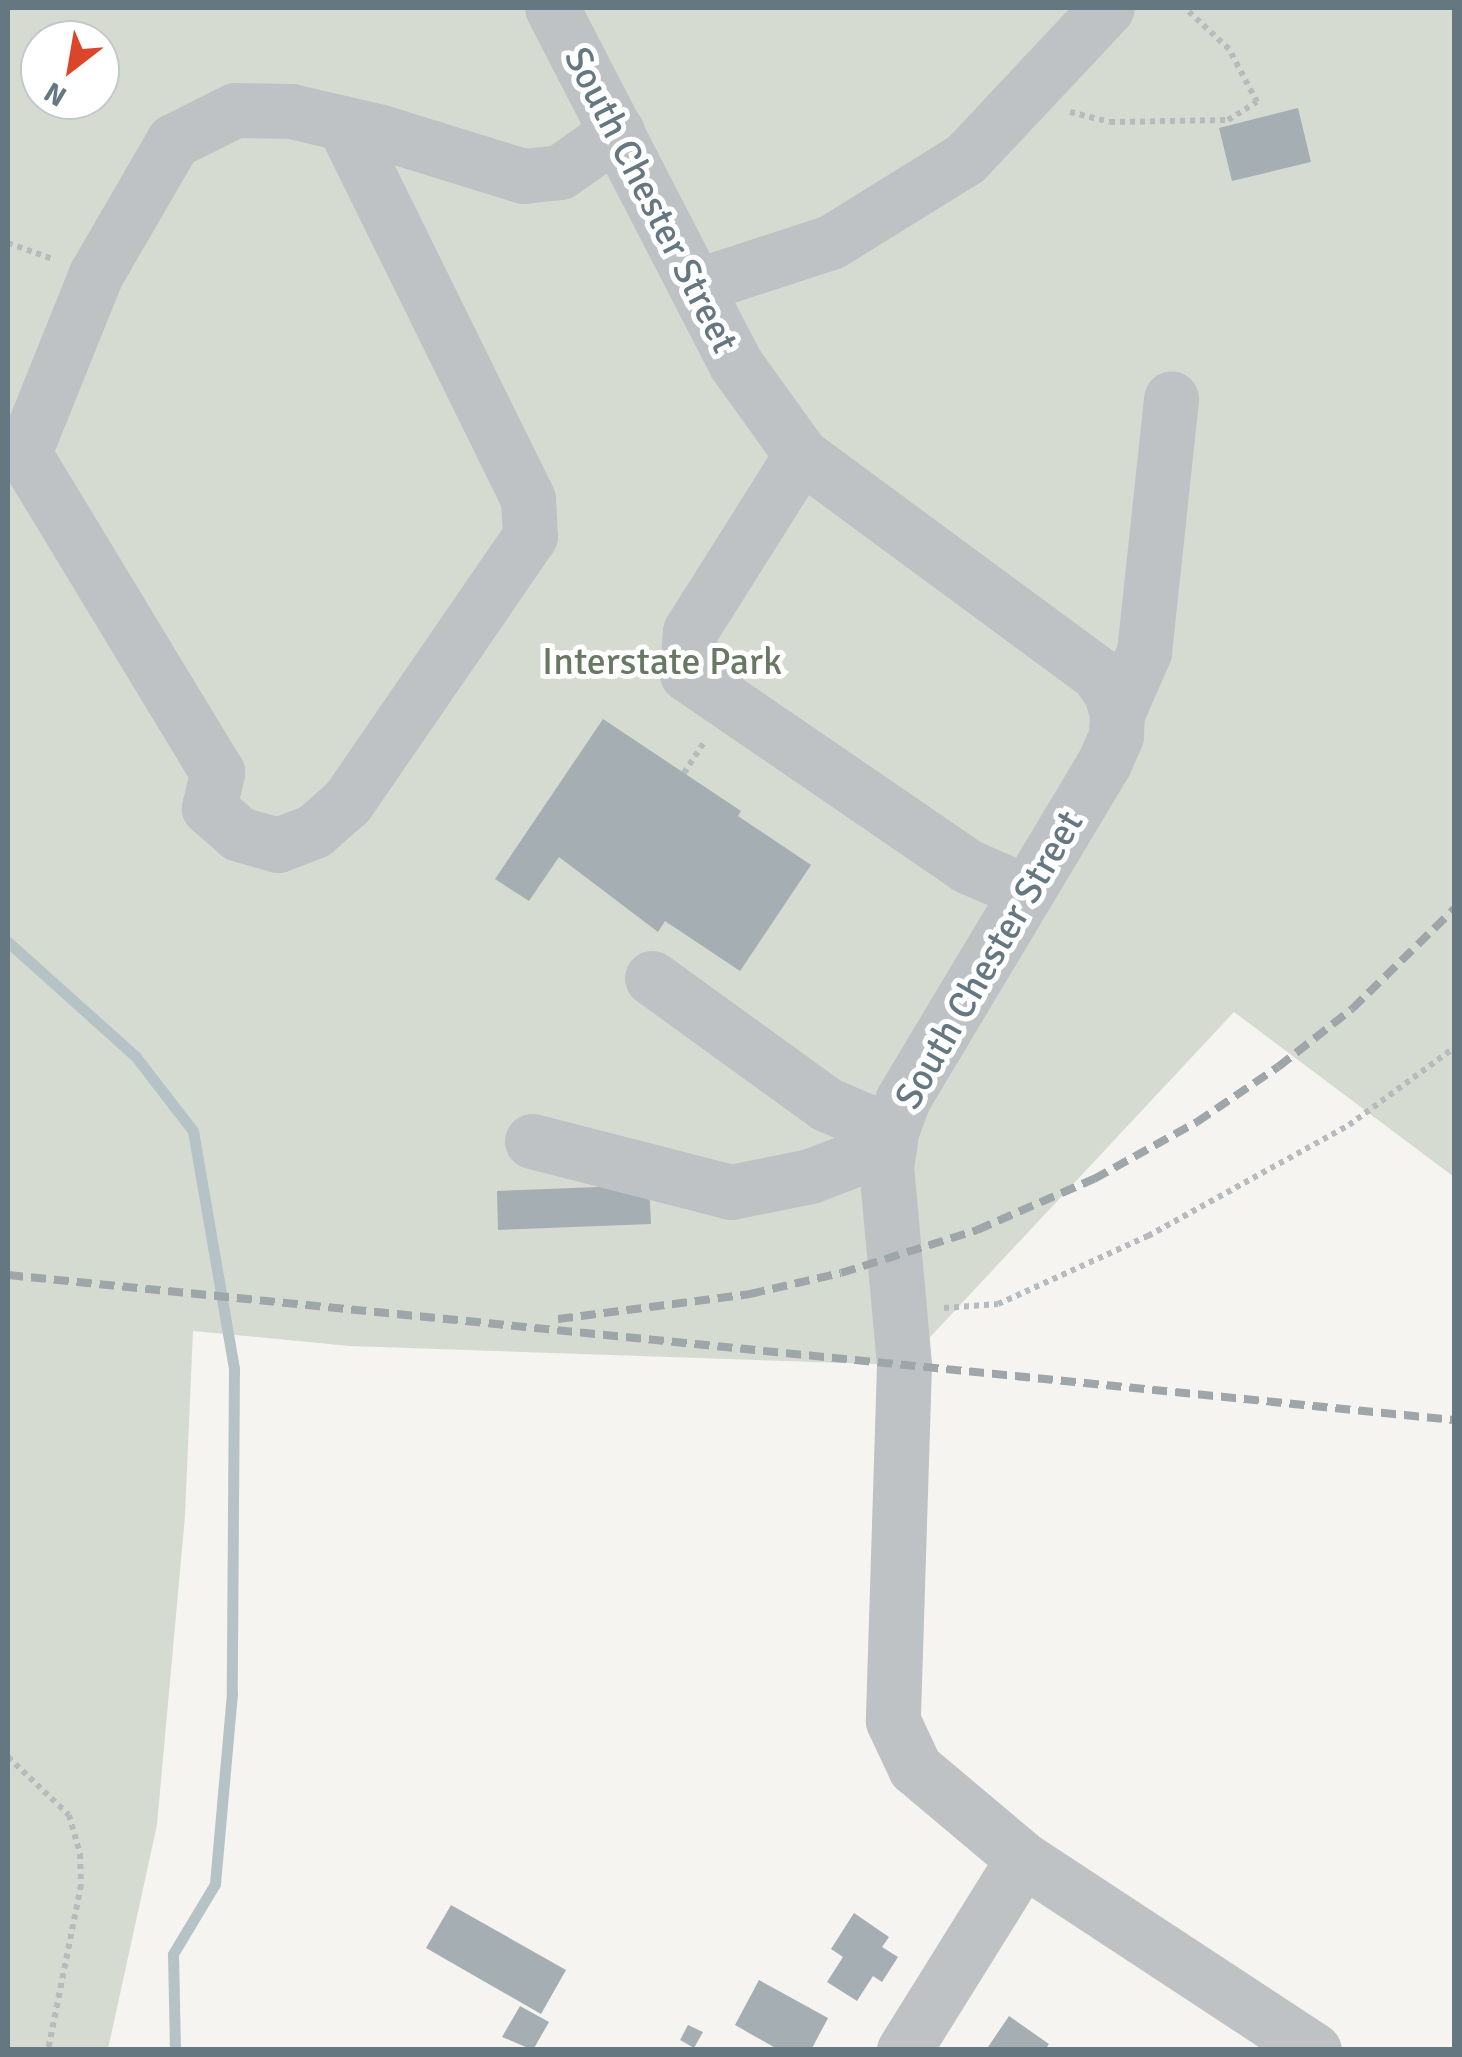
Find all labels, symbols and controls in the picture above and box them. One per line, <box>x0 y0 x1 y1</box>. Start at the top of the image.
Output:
north arrow <box>20 20 120 120</box>
street label: South Chester Street <box>554 40 748 360</box>
text: N <box>38 74 73 114</box>
park label: Interstate Park <box>542 639 782 685</box>
street label: South Chester Street <box>885 803 1093 1117</box>

